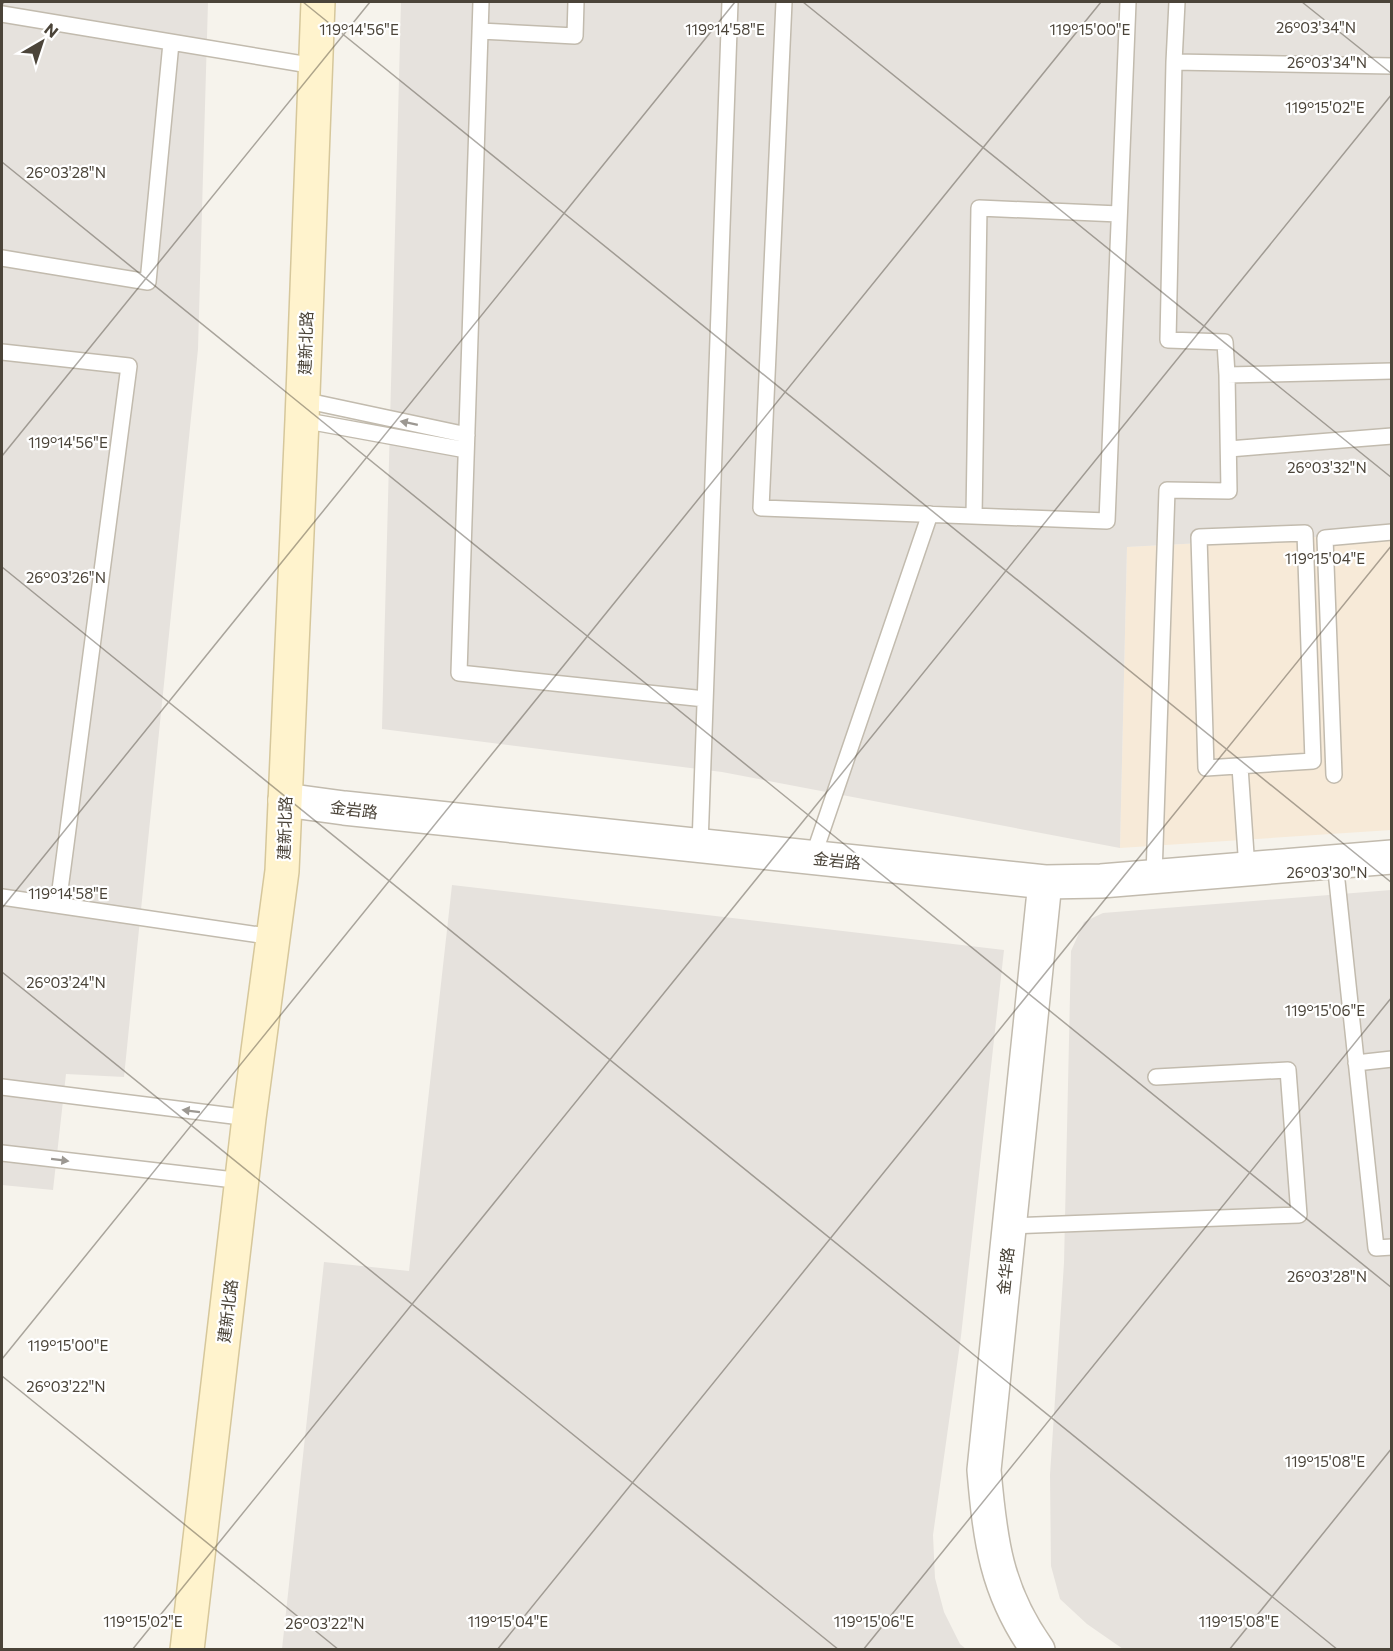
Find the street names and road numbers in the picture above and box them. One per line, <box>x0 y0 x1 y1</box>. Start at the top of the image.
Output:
street label: 建新北路 <box>294 311 316 375</box>
street label: 建新北路 <box>273 796 295 860</box>
street label: 金岩路 <box>329 797 379 821</box>
street label: 金岩路 <box>812 848 862 872</box>
street label: 金华路 <box>993 1246 1017 1296</box>
street label: 建新北路 <box>214 1278 240 1344</box>

